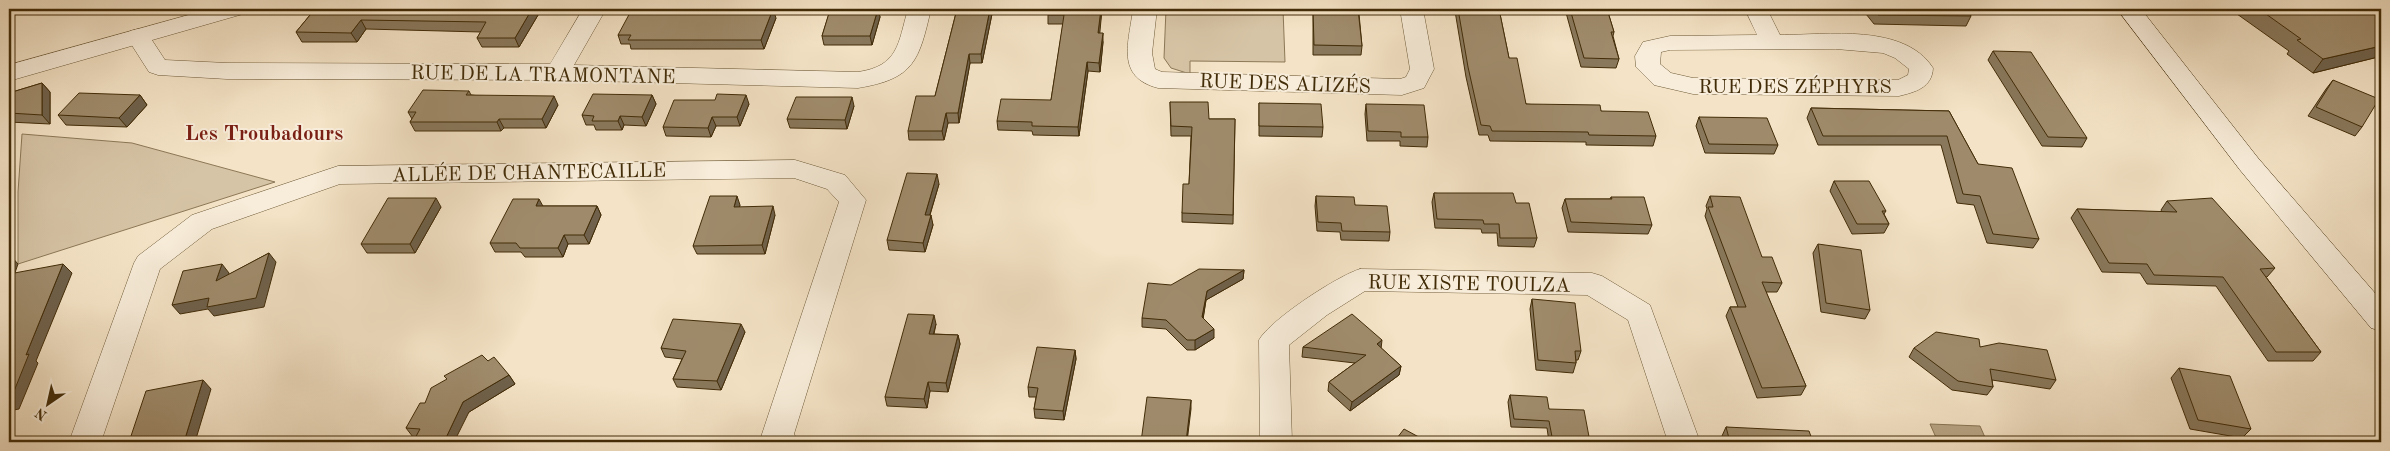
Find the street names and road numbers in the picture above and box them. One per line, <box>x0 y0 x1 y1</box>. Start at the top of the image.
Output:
street label: RUE DE LA TRAMONTANE <box>410 64 676 88</box>
street label: RUE DES ALIZÉS <box>1199 69 1371 98</box>
street label: RUE DES ZÉPHYRS <box>1698 75 1892 98</box>
street label: ALLÉE DE CHANTECAILLE <box>392 159 666 186</box>
street label: RUE XISTE TOULZA <box>1368 273 1570 297</box>

